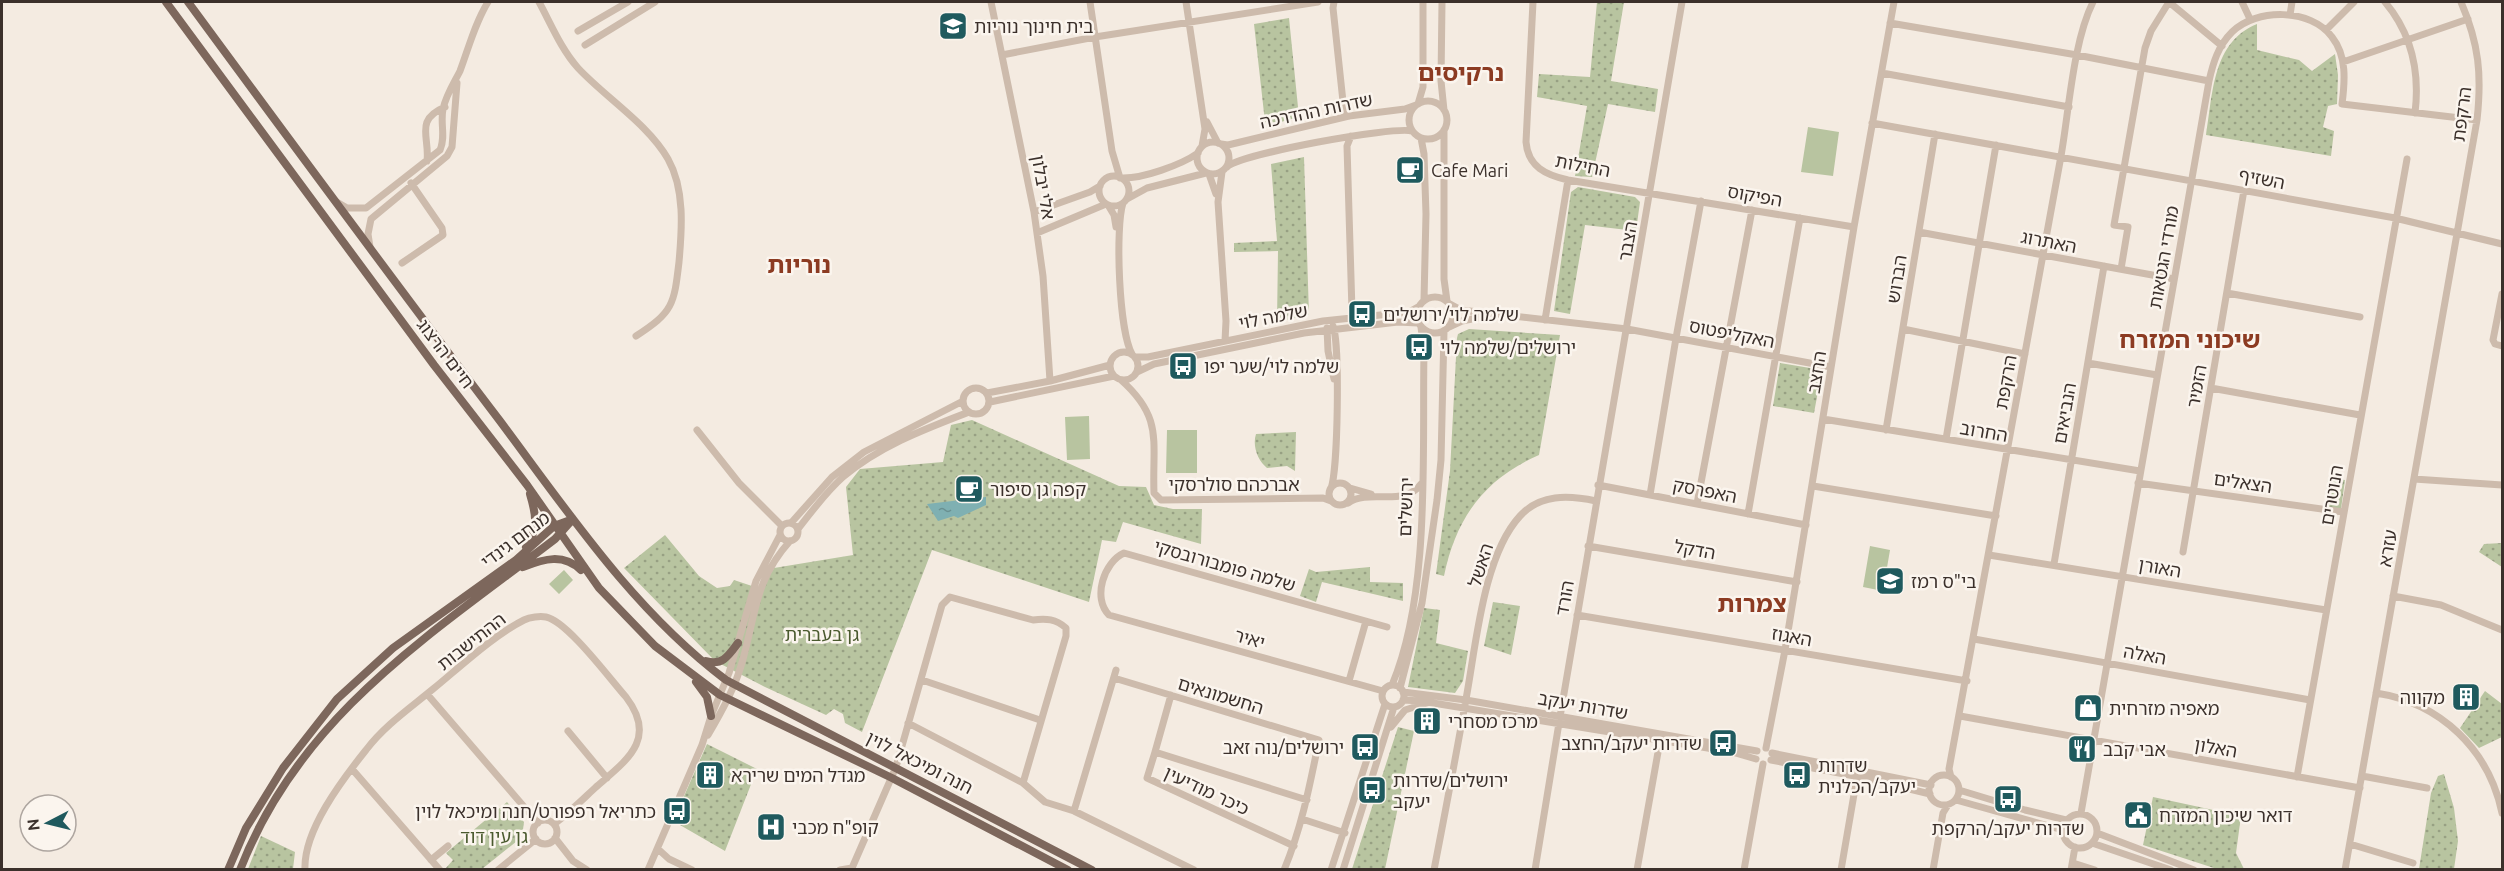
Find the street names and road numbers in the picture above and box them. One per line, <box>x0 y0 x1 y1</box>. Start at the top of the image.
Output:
street label: הרקפת <box>2448 85 2474 143</box>
street label: שדרות ההדרכה <box>1258 88 1374 132</box>
street label: החילות <box>1554 150 1612 180</box>
street label: אלי יבלון <box>1028 153 1060 221</box>
street label: השזיף <box>2237 164 2287 192</box>
street label: הפיקוס <box>1726 180 1784 210</box>
street label: מורדי הגטאות <box>2144 204 2182 310</box>
street label: הצבר <box>1614 220 1640 262</box>
street label: האתרוג <box>2019 226 2079 256</box>
street label: הברוש <box>1882 253 1910 305</box>
street label: שלמה לוי <box>1237 300 1309 332</box>
street label: חיים הרצוג <box>414 315 478 391</box>
street label: האקליפטוס <box>1687 315 1777 351</box>
street label: החצב <box>1803 349 1829 395</box>
street label: הרקפת <box>1990 353 2020 411</box>
street label: הזמיר <box>2182 363 2210 409</box>
street label: הנביאים <box>2049 381 2079 445</box>
street label: החרוב <box>1959 417 2009 445</box>
street label: הנוטרים <box>2316 463 2346 527</box>
street label: הצאלים <box>2212 468 2274 496</box>
street label: אברכהם סולרסקי <box>1168 474 1300 494</box>
street label: האפרסק <box>1671 474 1739 506</box>
street label: ירושלים <box>1394 477 1416 537</box>
street label: מנחם גינדי <box>477 507 553 571</box>
street label: עזרא <box>2374 528 2400 568</box>
street label: שלמה פומבורובסקי <box>1152 535 1298 595</box>
street label: הדקל <box>1673 536 1717 562</box>
street label: האשל <box>1464 541 1496 589</box>
street label: האורן <box>2137 553 2183 581</box>
street label: הורד <box>1551 579 1577 617</box>
street label: ההתישבות <box>433 608 509 674</box>
street label: האגוז <box>1770 623 1814 649</box>
street label: יאיר <box>1232 624 1268 652</box>
street label: האלה <box>2122 640 2168 668</box>
street label: החשמונאים <box>1176 672 1266 718</box>
street label: שדרות יעקב <box>1536 687 1630 723</box>
street label: חנה ומיכאל לוין <box>863 727 977 797</box>
street label: האלון <box>2193 733 2239 761</box>
street label: כיכר מודיעין <box>1161 762 1253 818</box>

